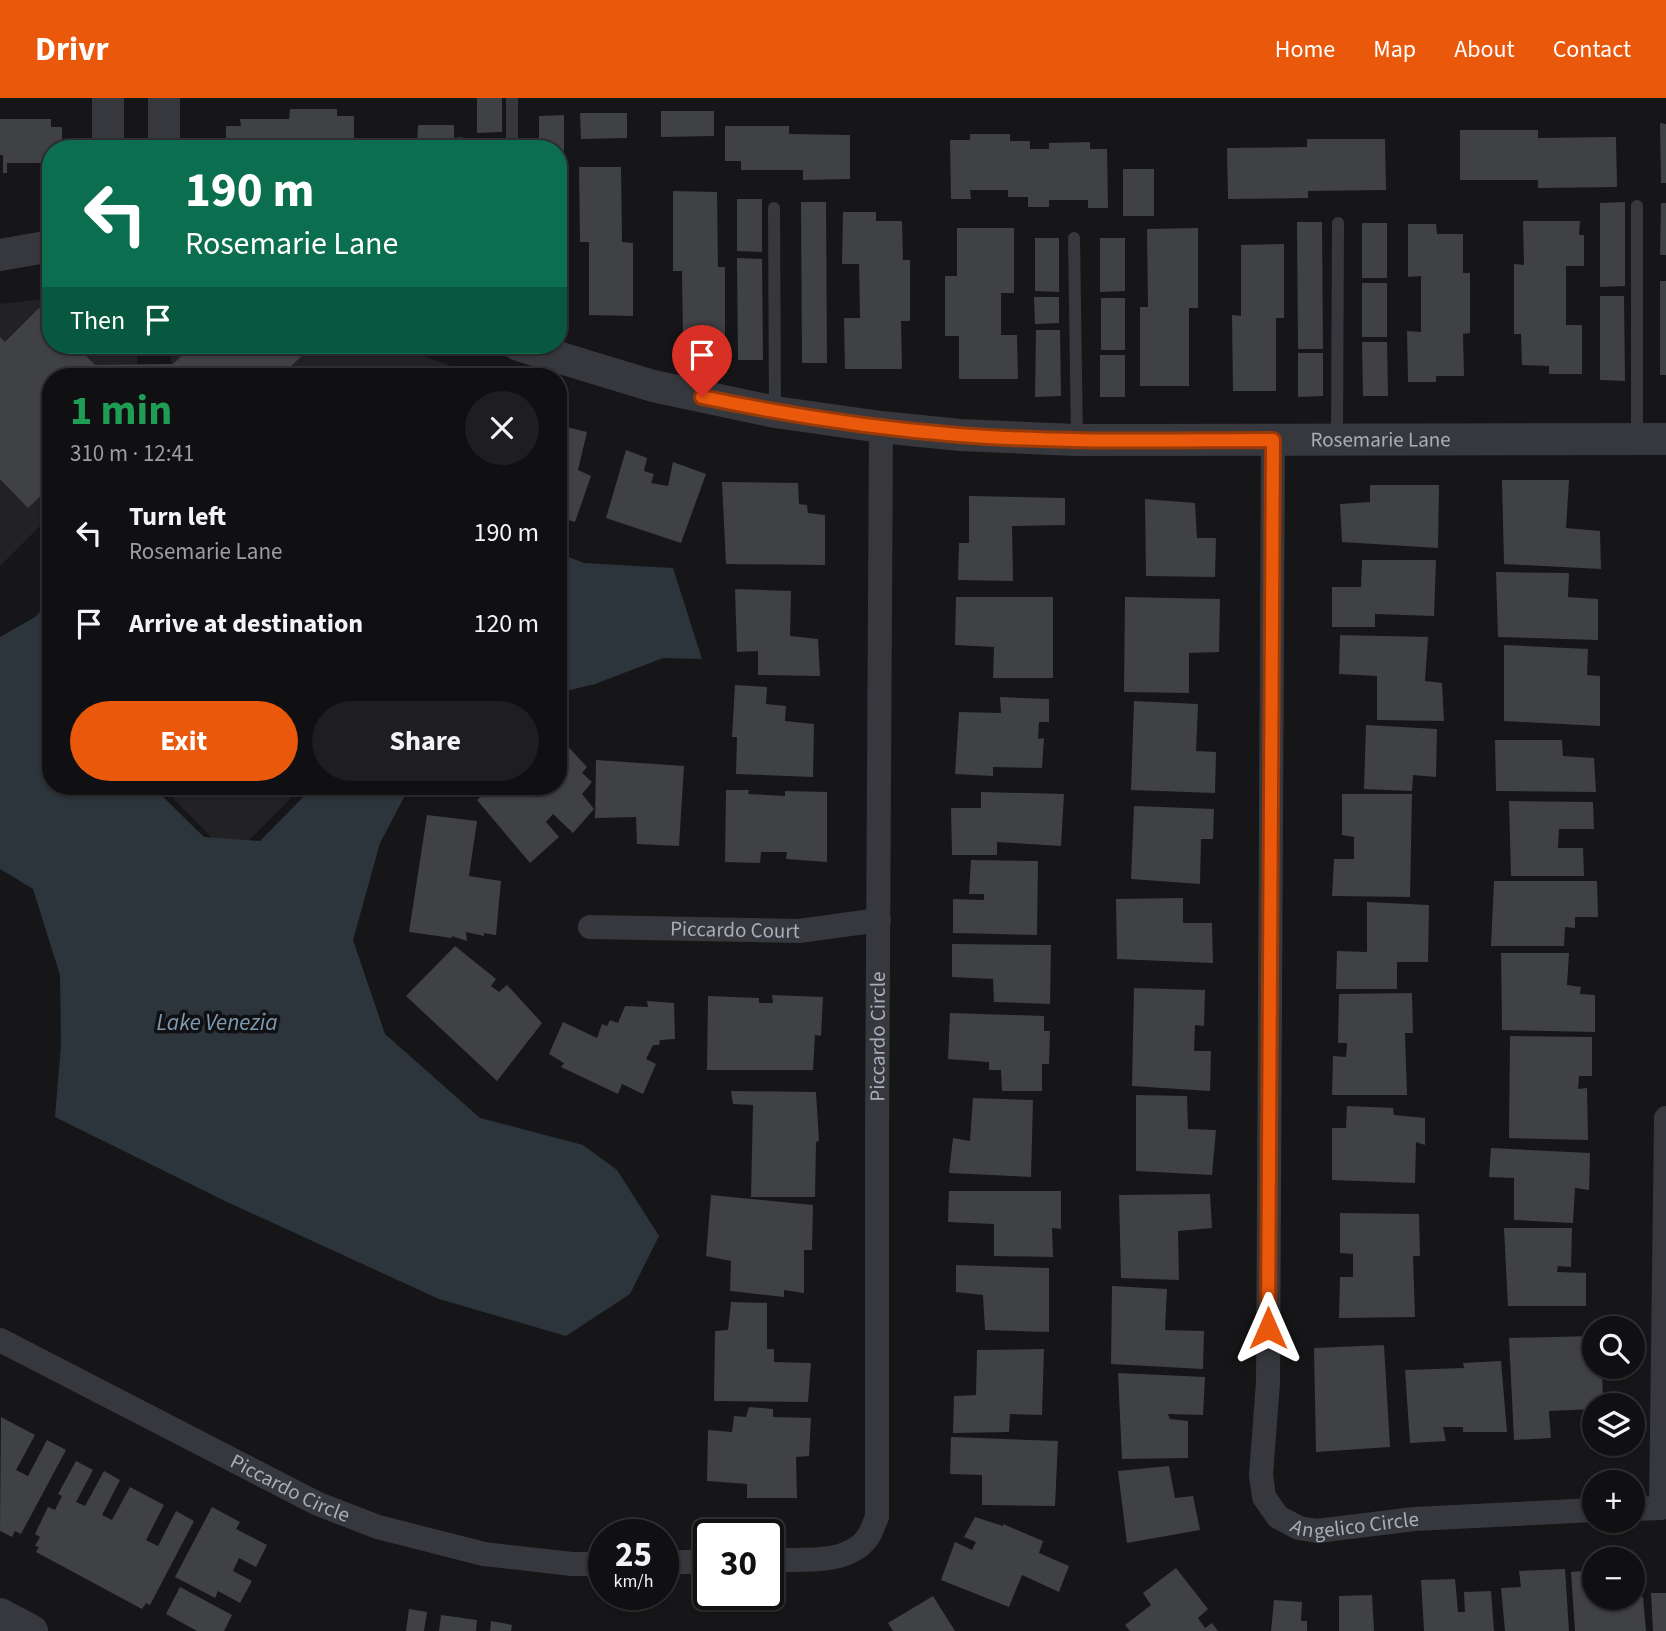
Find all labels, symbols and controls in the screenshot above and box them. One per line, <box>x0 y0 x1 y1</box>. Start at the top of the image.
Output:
text: Drivr <box>35 26 109 73</box>
text: Home <box>1275 32 1335 67</box>
text: Map <box>1373 32 1416 67</box>
text: About <box>1454 32 1515 67</box>
text: Contact <box>1553 32 1631 67</box>
text: 190 m <box>185 156 314 226</box>
icon: left <box>70 168 161 259</box>
text: Rosemarie Lane <box>185 221 398 267</box>
icon: arrive <box>139 301 177 339</box>
text: Then <box>70 302 125 339</box>
pin <box>672 325 732 397</box>
icon: arrive <box>683 336 721 374</box>
text: 1 min <box>70 381 172 441</box>
button: close <box>465 391 539 465</box>
street label: Rosemarie Lane <box>1310 424 1451 455</box>
text: 310 m · 12:41 <box>70 437 194 470</box>
text: Turn left <box>129 498 226 535</box>
icon: left <box>70 514 108 552</box>
text: 190 m <box>473 514 539 551</box>
text: Rosemarie Lane <box>129 535 282 568</box>
icon: arrive <box>70 605 108 643</box>
text: Arrive at destination <box>129 605 363 642</box>
text: 120 m <box>473 605 539 642</box>
button: Exit <box>70 701 298 781</box>
button: Share <box>312 701 539 781</box>
street label: Piccardo Court <box>670 914 800 946</box>
street label: Piccardo Circle <box>862 971 893 1102</box>
water label: Lake Venezia <box>157 1006 277 1039</box>
position arrow <box>1231 1291 1305 1365</box>
map controls <box>1582 1316 1645 1610</box>
button: search <box>1582 1316 1645 1379</box>
button: layers <box>1582 1393 1645 1456</box>
street label: Piccardo Circle <box>225 1446 354 1530</box>
button: + <box>1582 1470 1645 1533</box>
street label: Angelico Circle <box>1285 1504 1420 1546</box>
speed limit sign: 30 <box>693 1519 784 1610</box>
text: 25 <box>615 1530 652 1580</box>
button: − <box>1582 1547 1645 1610</box>
text: km/h <box>614 1569 653 1594</box>

